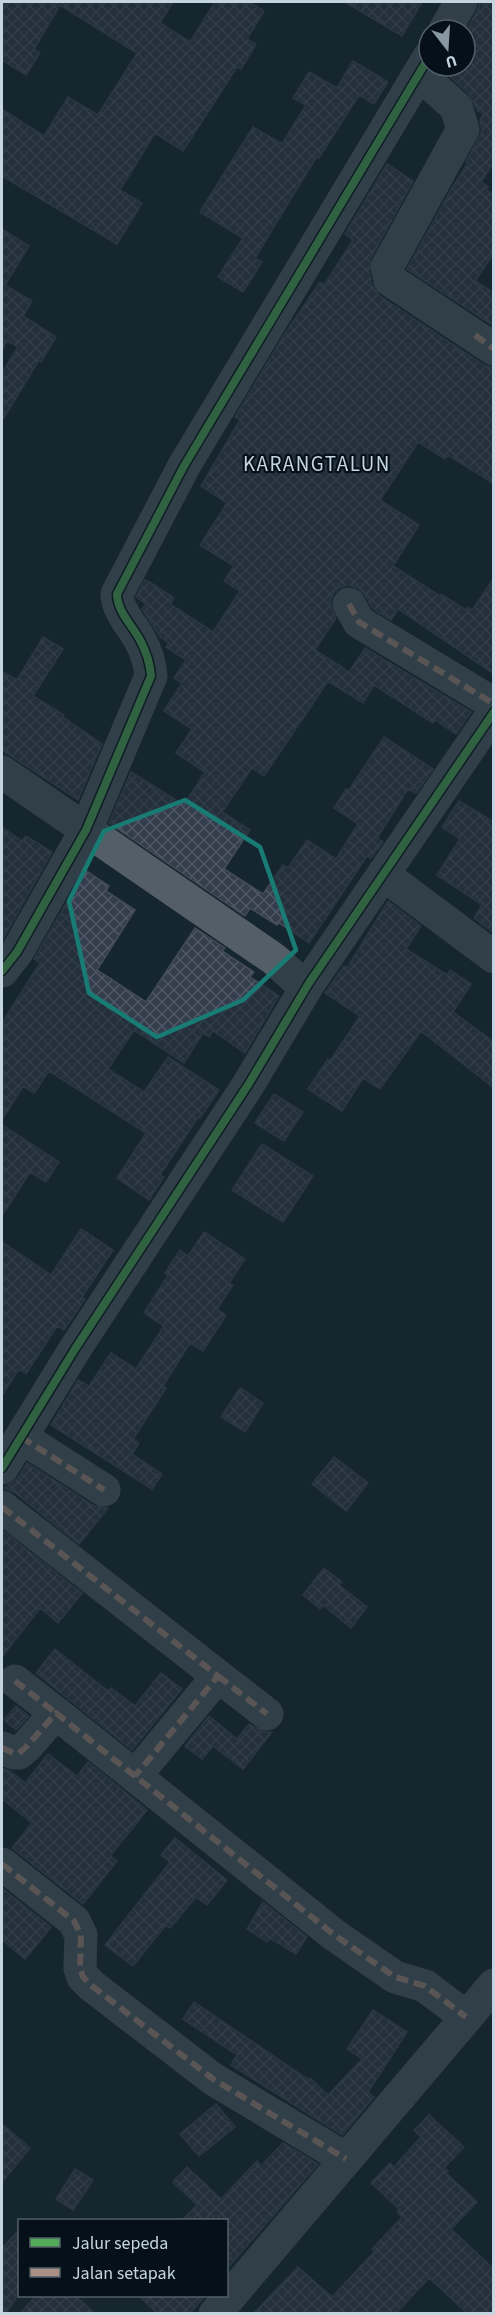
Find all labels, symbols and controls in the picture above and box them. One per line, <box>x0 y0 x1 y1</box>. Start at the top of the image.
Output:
north arrow <box>417 18 477 78</box>
text: U <box>443 49 459 73</box>
district label: KARANGTALUN <box>243 449 391 479</box>
legend <box>18 2219 228 2297</box>
text: Jalur sepeda <box>72 2231 168 2256</box>
text: Jalan setapak <box>72 2261 176 2286</box>

